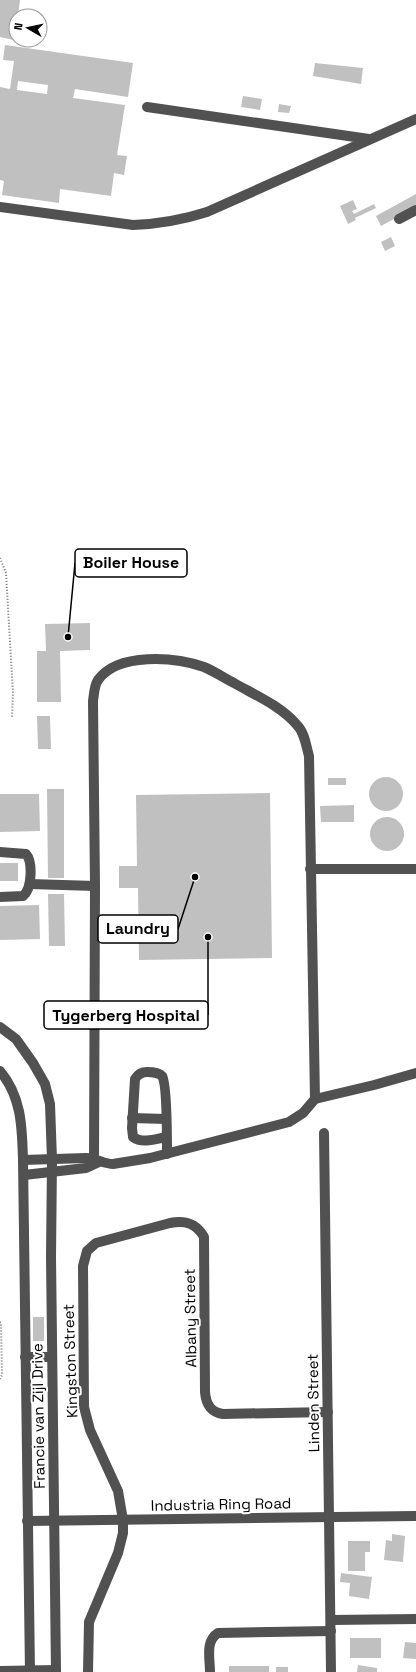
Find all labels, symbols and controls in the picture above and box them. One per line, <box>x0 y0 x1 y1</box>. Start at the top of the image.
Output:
north arrow <box>8 8 48 48</box>
text: N <box>11 22 26 31</box>
callout: Boiler House <box>75 549 187 577</box>
text: Boiler House <box>83 552 179 573</box>
callout: Laundry <box>98 915 178 943</box>
text: Laundry <box>106 918 170 939</box>
callout: Tygerberg Hospital <box>44 1001 208 1029</box>
text: Tygerberg Hospital <box>52 1005 200 1026</box>
street label: Albany Street <box>180 1268 200 1368</box>
street label: Kingston Street <box>59 1304 81 1418</box>
street label: Francie van Zijl Drive <box>27 1343 49 1489</box>
street label: Linden Street <box>303 1354 323 1452</box>
street label: Industria Ring Road <box>150 1493 292 1515</box>

